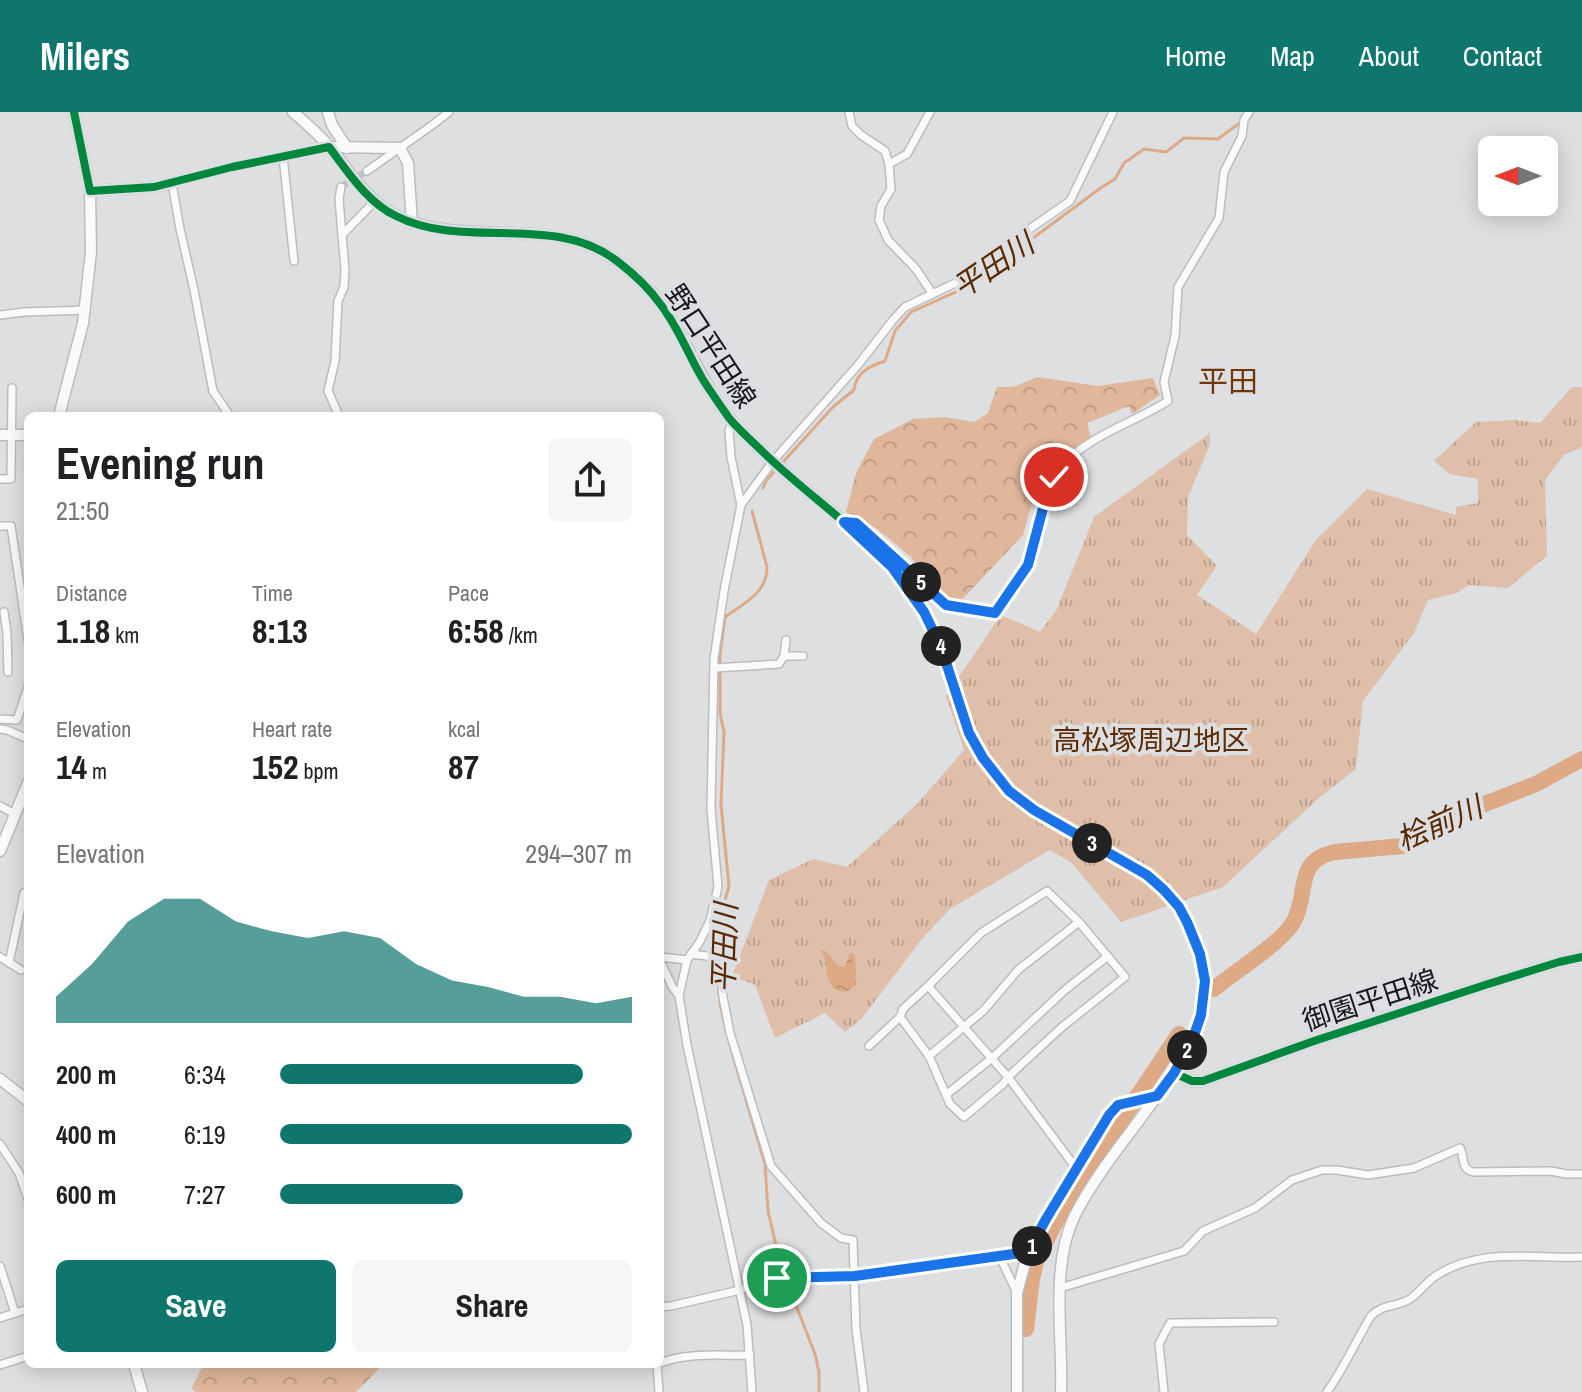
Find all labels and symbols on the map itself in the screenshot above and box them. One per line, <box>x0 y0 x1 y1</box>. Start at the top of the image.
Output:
north arrow <box>1478 136 1558 216</box>
water label: 平田川 <box>945 222 1044 307</box>
street label: 野口平田線 <box>657 277 765 415</box>
district label: 平田 <box>1198 361 1258 401</box>
pin <box>1020 443 1088 511</box>
pin: 5 <box>901 562 941 602</box>
pin: 4 <box>921 626 961 666</box>
park label: 高松塚周辺地区 <box>1053 721 1249 759</box>
water label: 桧前川 <box>1390 785 1491 860</box>
pin: 3 <box>1072 823 1112 863</box>
water label: 平田川 <box>702 899 746 994</box>
street label: 御園平田線 <box>1298 960 1442 1040</box>
pin: 2 <box>1167 1030 1207 1070</box>
pin: 1 <box>1012 1226 1052 1266</box>
pin <box>743 1244 811 1312</box>

